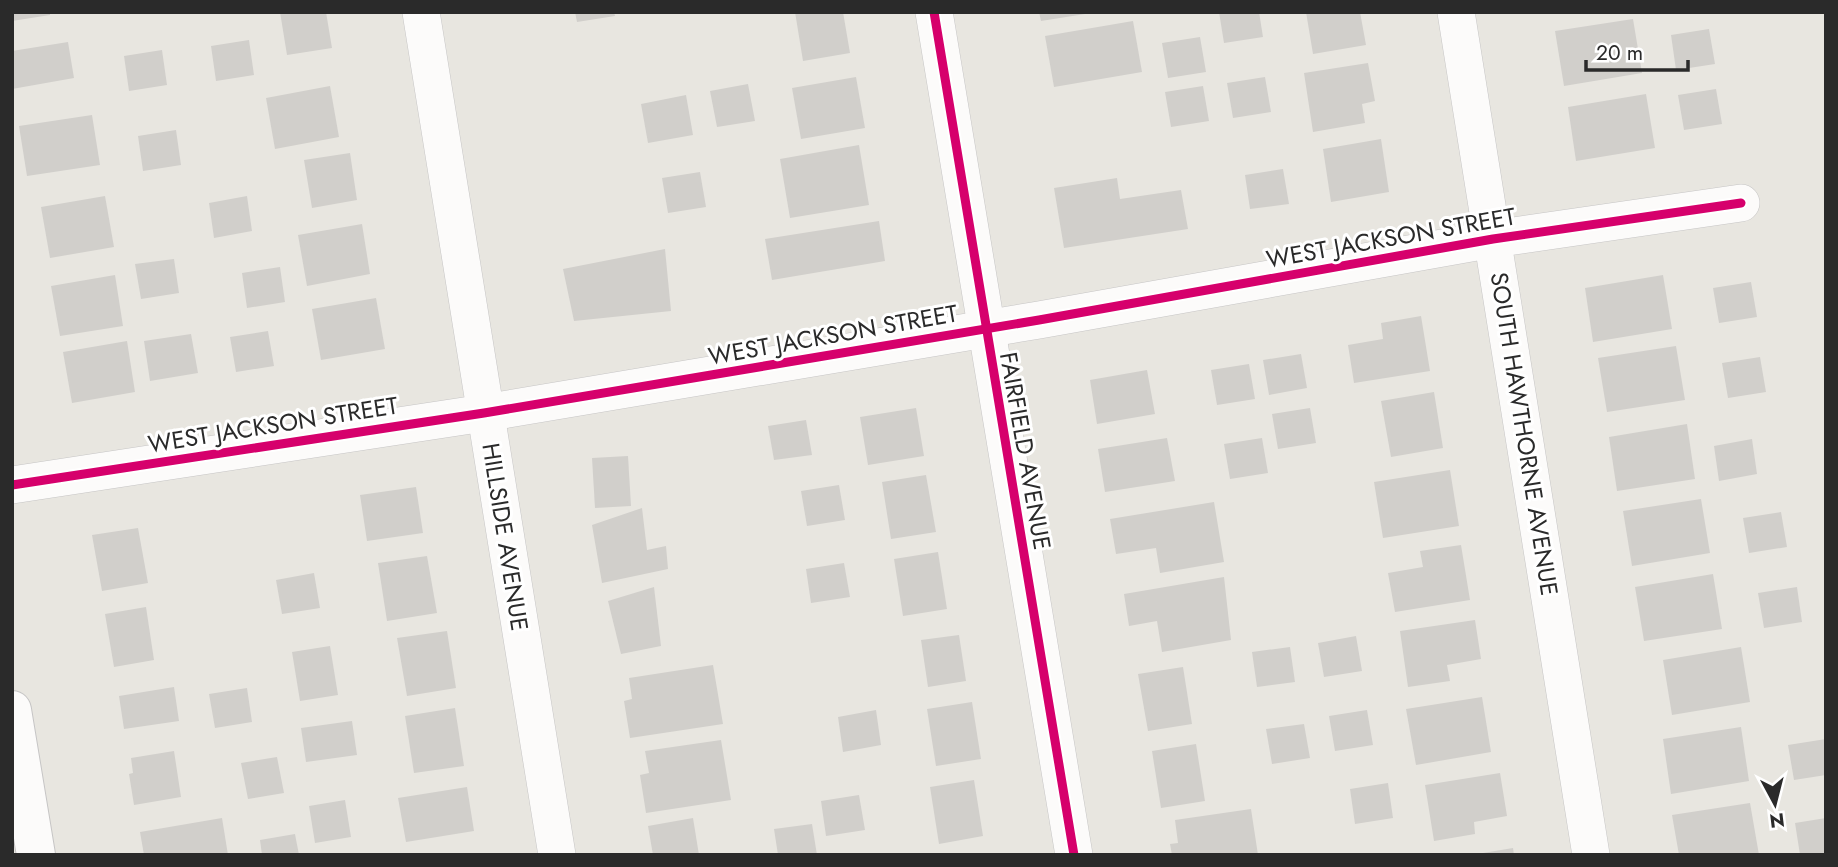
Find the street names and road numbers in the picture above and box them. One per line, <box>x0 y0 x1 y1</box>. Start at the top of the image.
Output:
street label: WEST JACKSON STREET <box>1264 198 1518 277</box>
street label: SOUTH HAWTHORNE AVENUE <box>1482 270 1567 598</box>
street label: WEST JACKSON STREET <box>706 295 960 374</box>
street label: FAIRFIELD AVENUE <box>991 349 1060 553</box>
street label: WEST JACKSON STREET <box>145 387 400 462</box>
street label: HILLSIDE AVENUE <box>473 441 538 633</box>

